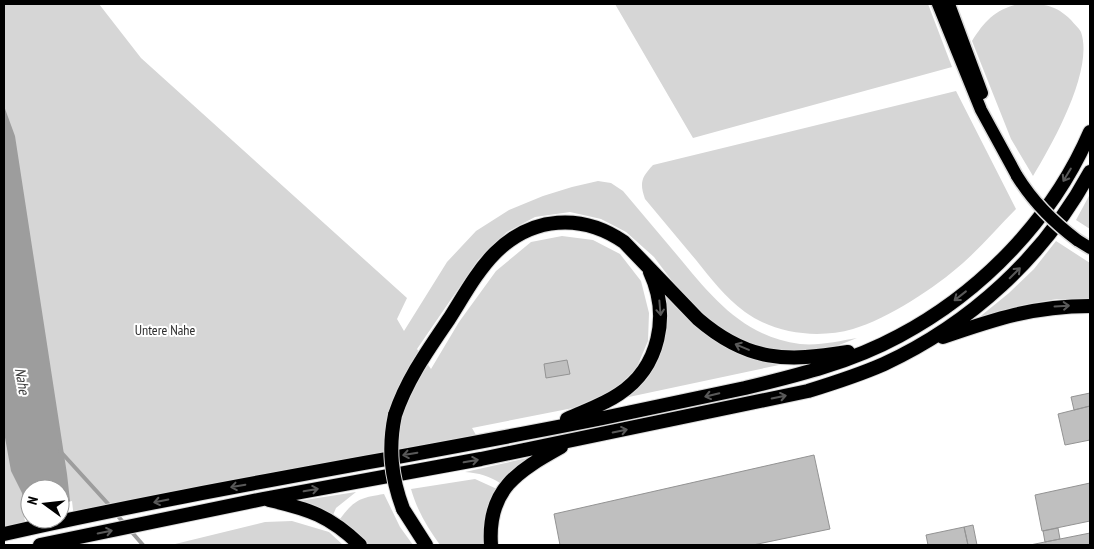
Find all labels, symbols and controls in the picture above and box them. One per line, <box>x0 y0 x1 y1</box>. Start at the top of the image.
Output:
one-way arrow <box>1062 167 1072 181</box>
one-way arrow <box>1008 267 1021 279</box>
one-way arrow <box>953 291 967 301</box>
one-way arrow <box>655 300 664 316</box>
one-way arrow <box>1054 302 1070 311</box>
park label: Untere Nahe <box>135 321 196 339</box>
one-way arrow <box>735 342 750 352</box>
water label: Nahe <box>11 366 34 397</box>
one-way arrow <box>705 391 721 400</box>
one-way arrow <box>771 392 787 401</box>
one-way arrow <box>612 426 628 435</box>
one-way arrow <box>403 450 419 460</box>
one-way arrow <box>463 456 479 466</box>
north arrow <box>20 479 70 529</box>
one-way arrow <box>231 481 247 491</box>
one-way arrow <box>303 485 319 495</box>
text: N <box>23 495 42 507</box>
one-way arrow <box>154 497 170 506</box>
one-way arrow <box>96 527 112 536</box>

